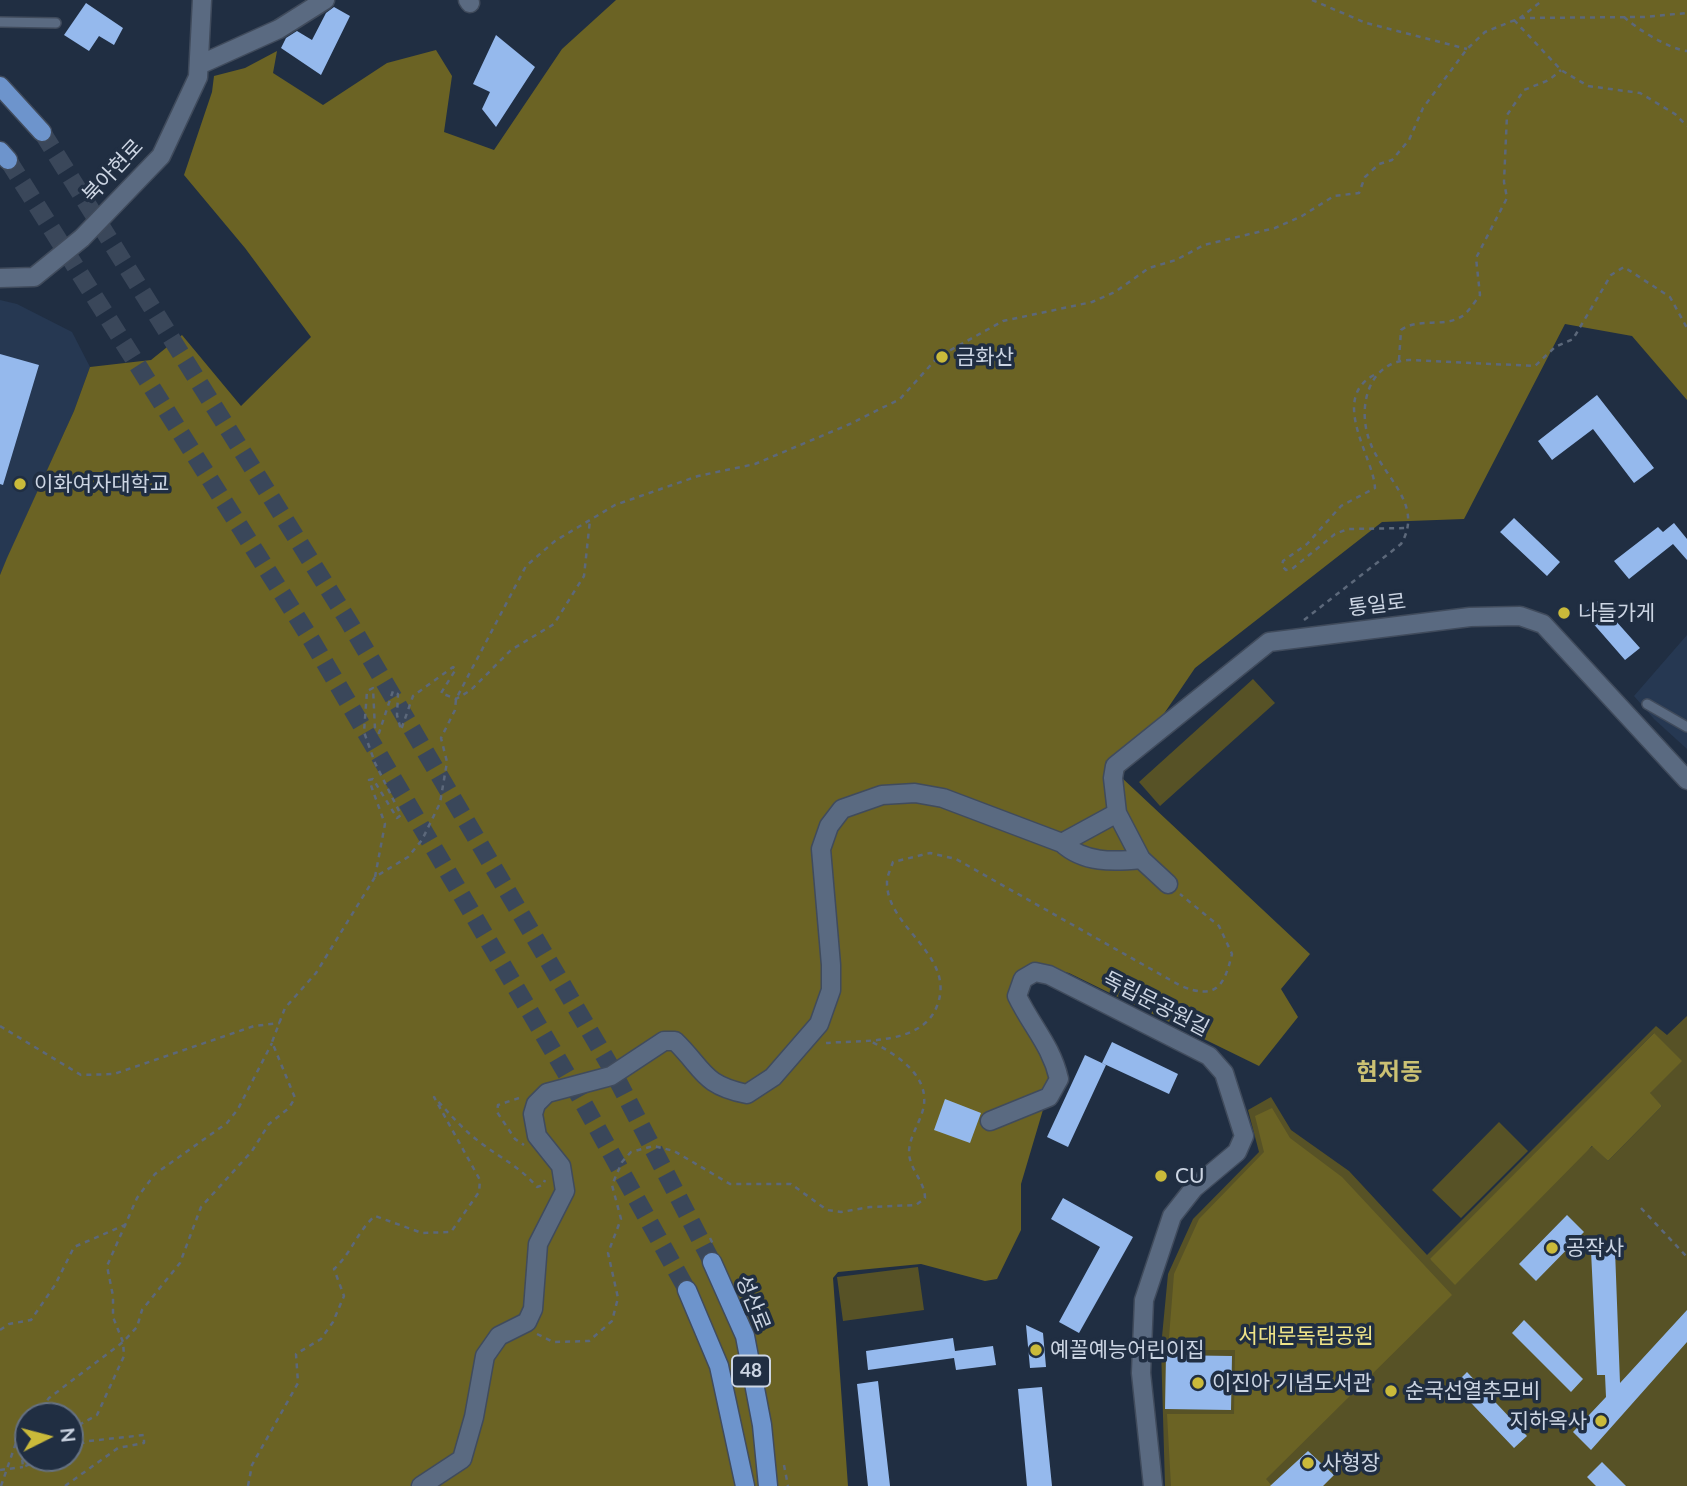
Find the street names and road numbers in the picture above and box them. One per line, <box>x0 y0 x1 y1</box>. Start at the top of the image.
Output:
street label: 북아현로 <box>77 134 149 208</box>
street label: 통일로 <box>1347 589 1407 621</box>
street label: 독립문공원길 <box>1099 966 1213 1042</box>
street label: 성산로 <box>730 1271 776 1335</box>
road number: 48 <box>732 1356 770 1386</box>

